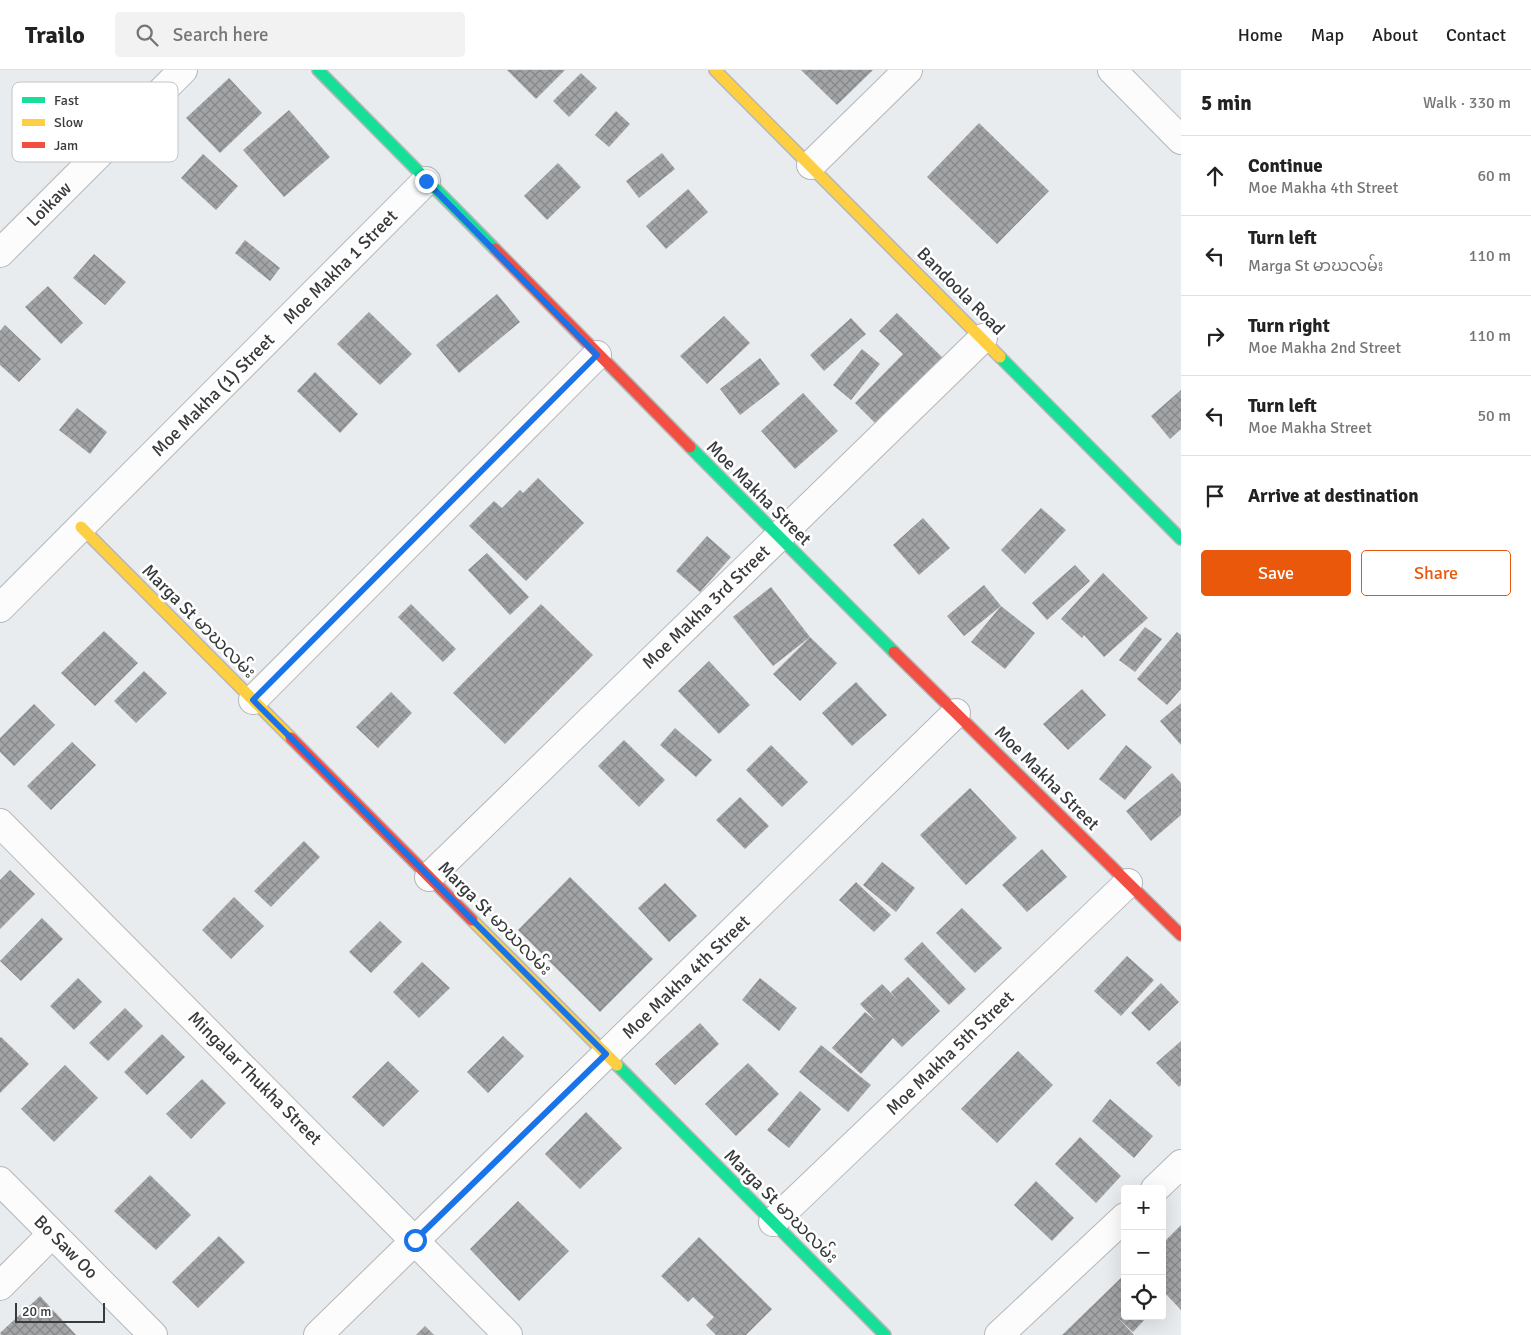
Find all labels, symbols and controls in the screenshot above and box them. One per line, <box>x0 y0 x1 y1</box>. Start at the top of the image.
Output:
search box <box>115 12 465 57</box>
text: Trailo <box>25 20 85 50</box>
icon: search <box>133 21 161 49</box>
text: Search here <box>173 23 269 47</box>
text: Home <box>1238 24 1283 46</box>
text: Map <box>1311 24 1344 46</box>
text: About <box>1372 24 1418 46</box>
text: Contact <box>1446 24 1506 46</box>
legend <box>12 82 178 162</box>
text: 5 min <box>1201 90 1252 116</box>
text: Fast <box>54 92 79 109</box>
text: Walk · 330 m <box>1423 93 1511 113</box>
text: Slow <box>54 114 83 131</box>
text: Jam <box>54 137 78 154</box>
text: Continue <box>1248 154 1323 178</box>
icon: ahead <box>1201 162 1229 190</box>
text: 60 m <box>1477 166 1511 186</box>
route end <box>415 170 438 193</box>
street label: Loikaw <box>22 177 76 231</box>
text: Moe Makha 4th Street <box>1248 178 1398 198</box>
street label: Moe Makha 1 Street <box>278 205 402 329</box>
text: Turn left <box>1248 226 1317 250</box>
icon: left <box>1201 242 1229 270</box>
street label: Bandoola Road <box>913 243 1009 339</box>
text: 110 m <box>1469 246 1511 266</box>
text: Marga St မာဃလမ်း <box>1248 256 1383 276</box>
text: Turn right <box>1248 314 1330 338</box>
icon: right <box>1201 322 1229 350</box>
text: 110 m <box>1469 326 1511 346</box>
street label: Moe Makha (1) Street <box>147 329 279 461</box>
text: Moe Makha 2nd Street <box>1248 338 1401 358</box>
text: Turn left <box>1248 394 1317 418</box>
icon: left <box>1201 402 1229 430</box>
text: 50 m <box>1477 406 1511 426</box>
text: Moe Makha Street <box>1248 418 1372 438</box>
street label: Moe Makha Street <box>702 436 816 550</box>
icon: arrive <box>1201 482 1229 510</box>
text: Arrive at destination <box>1248 484 1419 508</box>
street label: Moe Makha 3rd Street <box>638 540 774 674</box>
button: Save <box>1201 550 1351 596</box>
button: Share <box>1361 550 1511 596</box>
street label: Marga St မာဃလမ်း <box>137 558 262 683</box>
street label: Moe Makha Street <box>990 721 1104 835</box>
street label: Marga St မာဃလမ်း <box>433 855 558 980</box>
street label: Moe Makha 4th Street <box>618 910 754 1044</box>
street label: Moe Makha 5th Street <box>882 986 1018 1120</box>
street label: Mingalar Thukha Street <box>184 1007 326 1149</box>
street label: Marga St မာဃလမ်း <box>719 1143 844 1268</box>
map controls <box>1121 1185 1166 1320</box>
button: + <box>1121 1185 1166 1230</box>
street label: Bo Saw Oo <box>29 1210 103 1284</box>
route start <box>404 1229 427 1252</box>
button: − <box>1121 1230 1166 1275</box>
button: locate <box>1121 1275 1166 1320</box>
scale bar <box>15 1300 105 1323</box>
text: 20 m <box>22 1303 51 1320</box>

